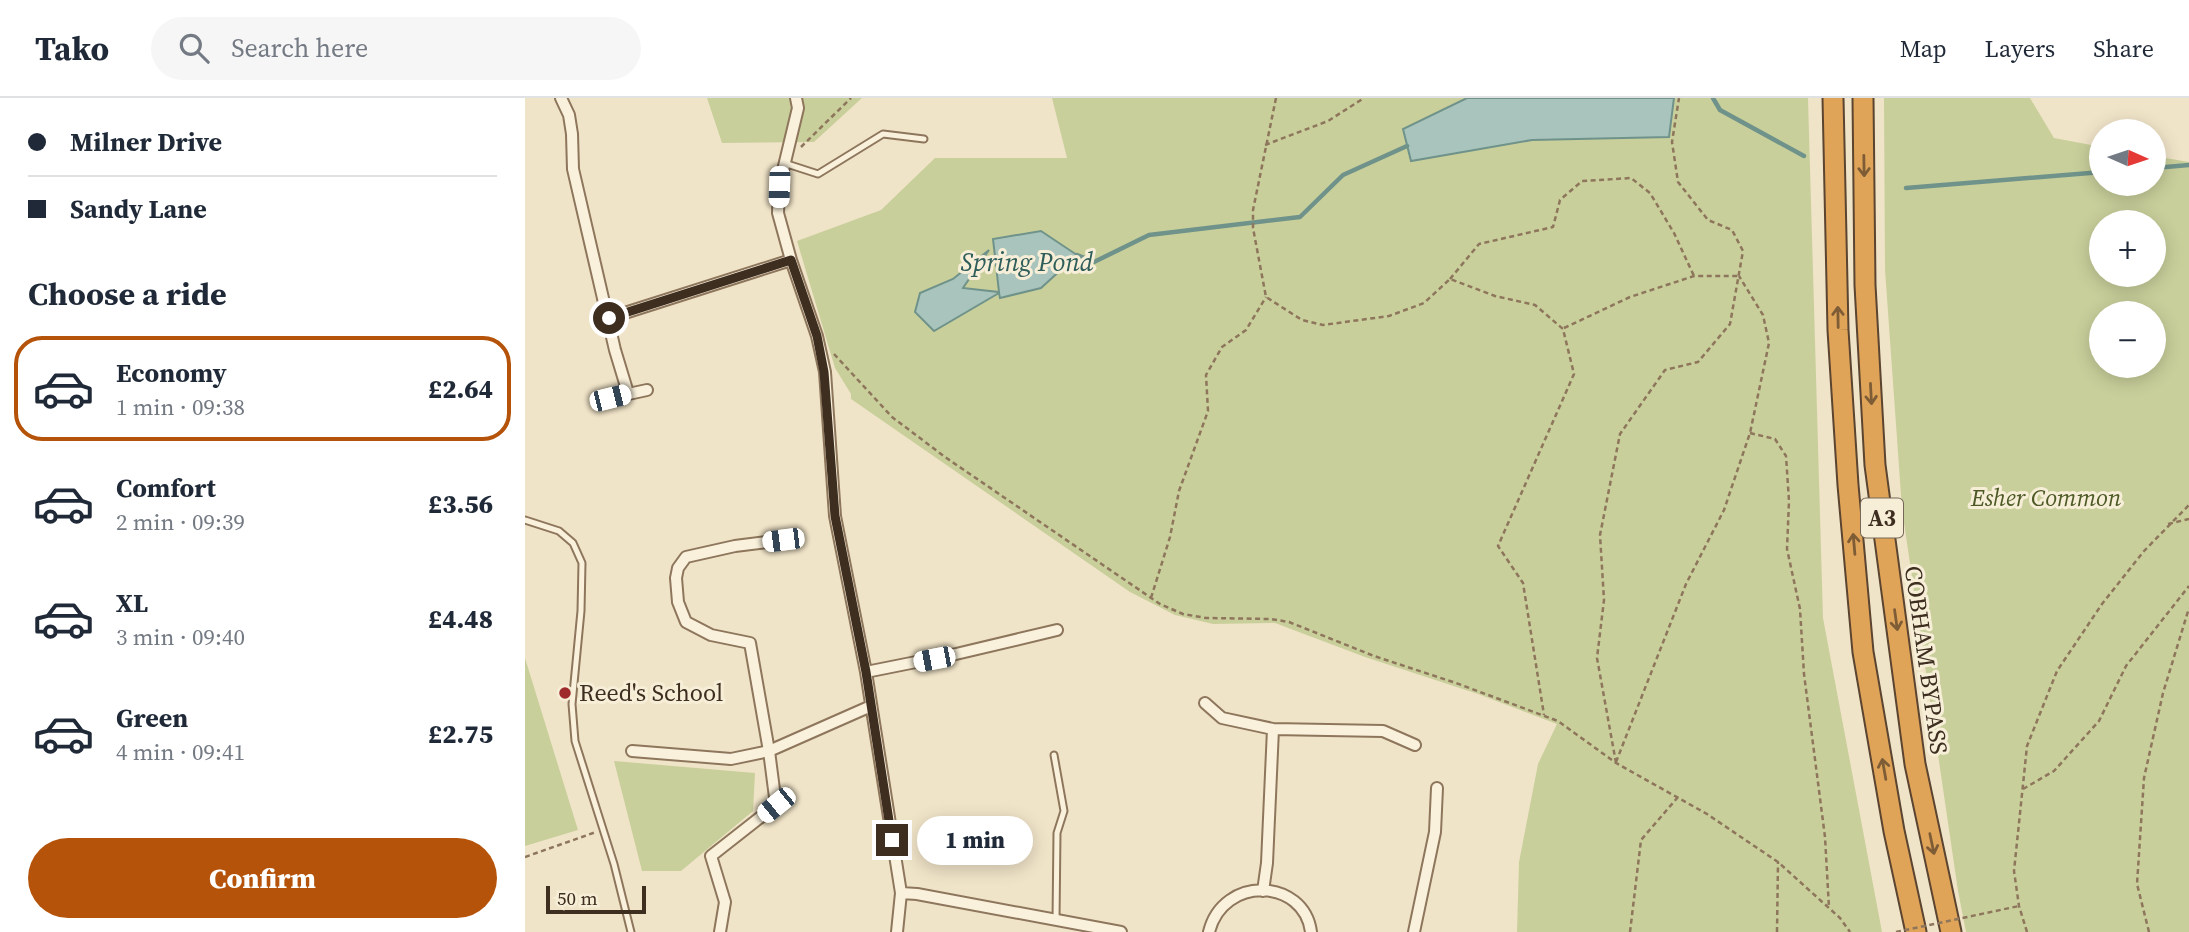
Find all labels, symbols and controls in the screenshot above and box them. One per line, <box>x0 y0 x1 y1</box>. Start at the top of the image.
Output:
search box <box>151 17 641 80</box>
text: Tako <box>35 26 109 71</box>
icon: search <box>175 29 213 67</box>
text: Search here <box>231 30 368 66</box>
text: Map <box>1900 32 1947 65</box>
text: Layers <box>1985 32 2055 65</box>
text: Share <box>2093 32 2154 65</box>
north arrow <box>2089 119 2167 196</box>
map controls <box>2089 119 2166 378</box>
text: Milner Drive <box>70 124 222 160</box>
one-way arrow <box>1857 154 1870 177</box>
car <box>768 166 791 208</box>
text: Sandy Lane <box>70 191 207 227</box>
button: + <box>2089 210 2166 287</box>
water label: Spring Pond <box>961 244 1094 280</box>
text: Choose a ride <box>28 272 227 316</box>
button: − <box>2089 301 2166 378</box>
route start <box>593 302 625 334</box>
one-way arrow <box>1831 306 1845 329</box>
text: Economy <box>116 355 227 391</box>
icon: car <box>32 357 95 420</box>
text: £2.64 <box>428 371 493 407</box>
one-way arrow <box>1865 382 1878 404</box>
car <box>588 383 633 413</box>
text: 1 min · 09:38 <box>116 391 245 423</box>
text: Comfort <box>116 470 216 506</box>
icon: car <box>32 472 95 535</box>
park label: Esher Common <box>1970 481 2122 514</box>
text: £3.56 <box>428 486 493 522</box>
road number: A3 <box>1861 498 1903 538</box>
text: 2 min · 09:39 <box>116 506 245 538</box>
car <box>761 527 806 553</box>
one-way arrow <box>1847 533 1860 555</box>
street label: COBHAM BYPASS <box>1897 564 1956 756</box>
text: XL <box>116 585 148 621</box>
icon: car <box>32 587 95 650</box>
text: £4.48 <box>428 601 493 637</box>
one-way arrow <box>1889 608 1902 630</box>
text: 3 min · 09:40 <box>116 621 245 653</box>
car <box>912 645 957 673</box>
place label: Reed's School <box>579 676 723 709</box>
marker: Reed's School <box>557 685 573 701</box>
text: Green <box>116 700 188 736</box>
icon: car <box>32 702 95 765</box>
text: £2.75 <box>428 716 493 752</box>
text: 4 min · 09:41 <box>116 736 245 768</box>
one-way arrow <box>1876 758 1890 781</box>
car <box>754 784 799 826</box>
callout: 1 min <box>917 816 1032 864</box>
route end <box>876 824 908 856</box>
text: 1 min <box>945 824 1005 856</box>
one-way arrow <box>1926 832 1940 855</box>
button: Confirm <box>28 838 497 918</box>
scale bar <box>546 883 646 915</box>
text: 50 m <box>557 885 598 911</box>

